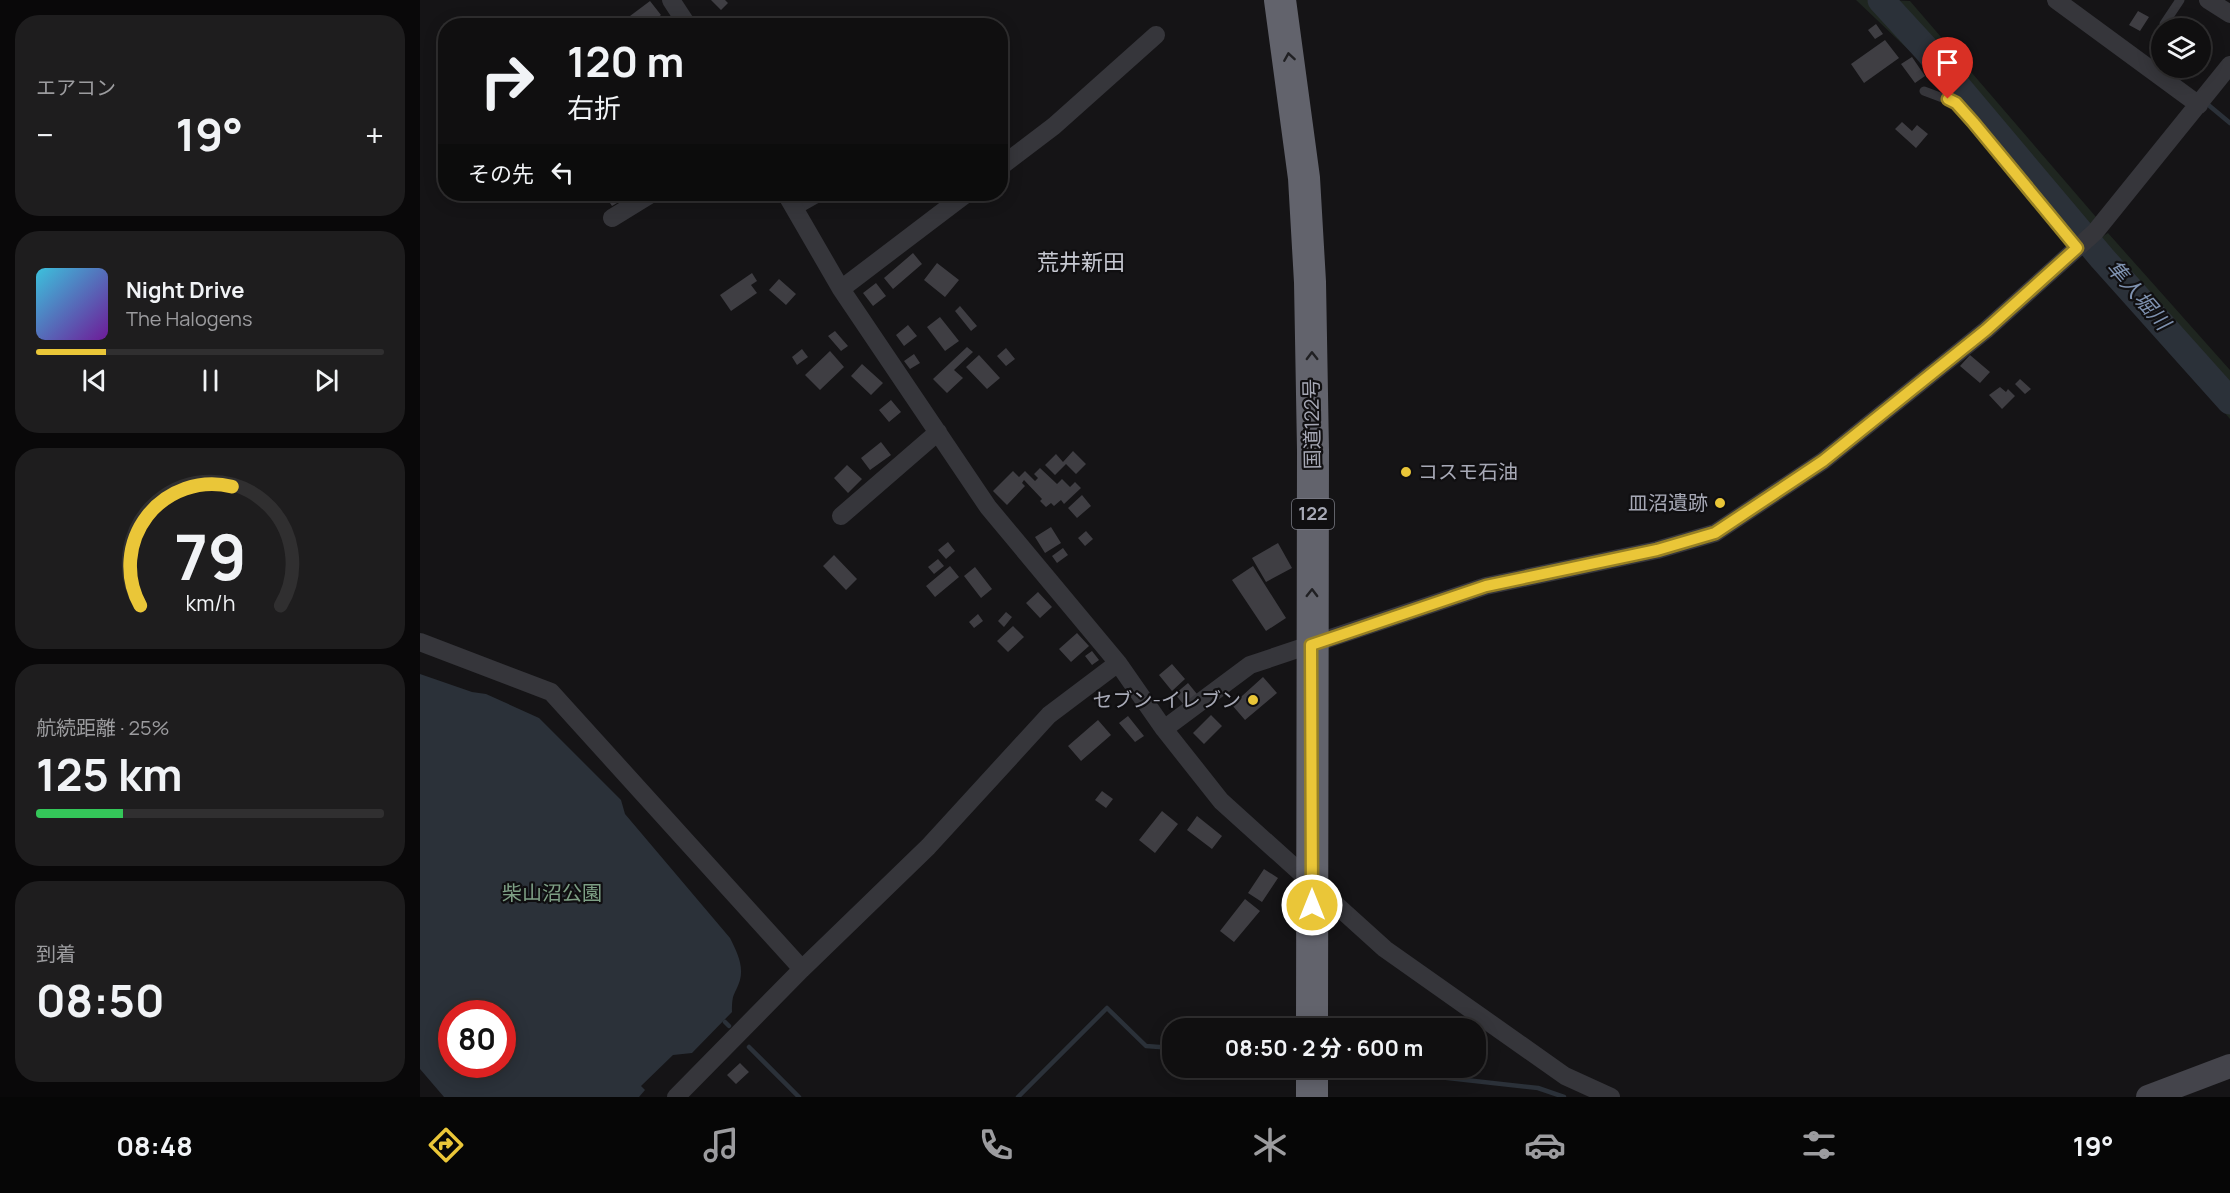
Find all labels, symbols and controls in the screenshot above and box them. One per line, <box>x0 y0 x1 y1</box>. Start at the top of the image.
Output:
map controls <box>2151 18 2211 78</box>
button: layers <box>2151 18 2211 78</box>
text: 120 m <box>567 32 684 90</box>
pin <box>1922 37 1973 99</box>
icon: right <box>468 42 546 120</box>
icon: arrive <box>1931 46 1964 79</box>
one-way arrow <box>1284 52 1296 61</box>
text: エアコン <box>36 74 116 101</box>
text: 右折 <box>567 89 621 126</box>
text: 19° <box>175 103 243 165</box>
text: − <box>36 112 54 157</box>
text: + <box>365 112 384 157</box>
icon: left <box>546 156 579 189</box>
text: その先 <box>468 159 534 189</box>
district label: 荒井新田 <box>1037 247 1125 277</box>
water label: 隼人堀川 <box>2101 253 2178 337</box>
text: Night Drive <box>126 275 245 305</box>
text: The Halogens <box>126 305 252 332</box>
one-way arrow <box>1306 351 1318 360</box>
icon: previous <box>78 364 111 397</box>
icon: pause <box>194 364 227 397</box>
icon: next <box>310 364 343 397</box>
street label: 国道122号 <box>1297 378 1326 470</box>
place label: コスモ石油 <box>1418 458 1518 485</box>
marker: コスモ石油 <box>1399 465 1413 479</box>
place label: 皿沼遺跡 <box>1628 489 1708 516</box>
marker: 皿沼遺跡 <box>1713 496 1727 510</box>
road number: 122 <box>1292 499 1334 529</box>
text: 79 <box>174 513 246 599</box>
text: km/h <box>185 588 235 617</box>
one-way arrow <box>1306 588 1318 597</box>
place label: セブン-イレブン <box>1093 686 1241 713</box>
marker: セブン-イレブン <box>1246 693 1260 707</box>
text: 航続距離 · 25% <box>36 714 170 741</box>
text: 125 km <box>36 743 183 805</box>
position arrow <box>1280 873 1344 937</box>
park label: 柴山沼公園 <box>502 879 602 906</box>
text: 到着 <box>36 940 76 967</box>
text: 08:50 <box>36 969 165 1031</box>
speed limit sign: 80 <box>438 1000 516 1078</box>
text: 08:50 · 2 分 · 600 m <box>1225 1033 1423 1063</box>
icon: directions <box>425 1124 467 1166</box>
icon: music <box>700 1124 742 1166</box>
icon: phone <box>975 1124 1017 1166</box>
icon: climate <box>1249 1124 1291 1166</box>
icon: car <box>1524 1124 1566 1166</box>
icon: filters <box>1798 1124 1840 1166</box>
text: 08:48 <box>116 1127 193 1164</box>
text: 19° <box>2073 1127 2114 1164</box>

